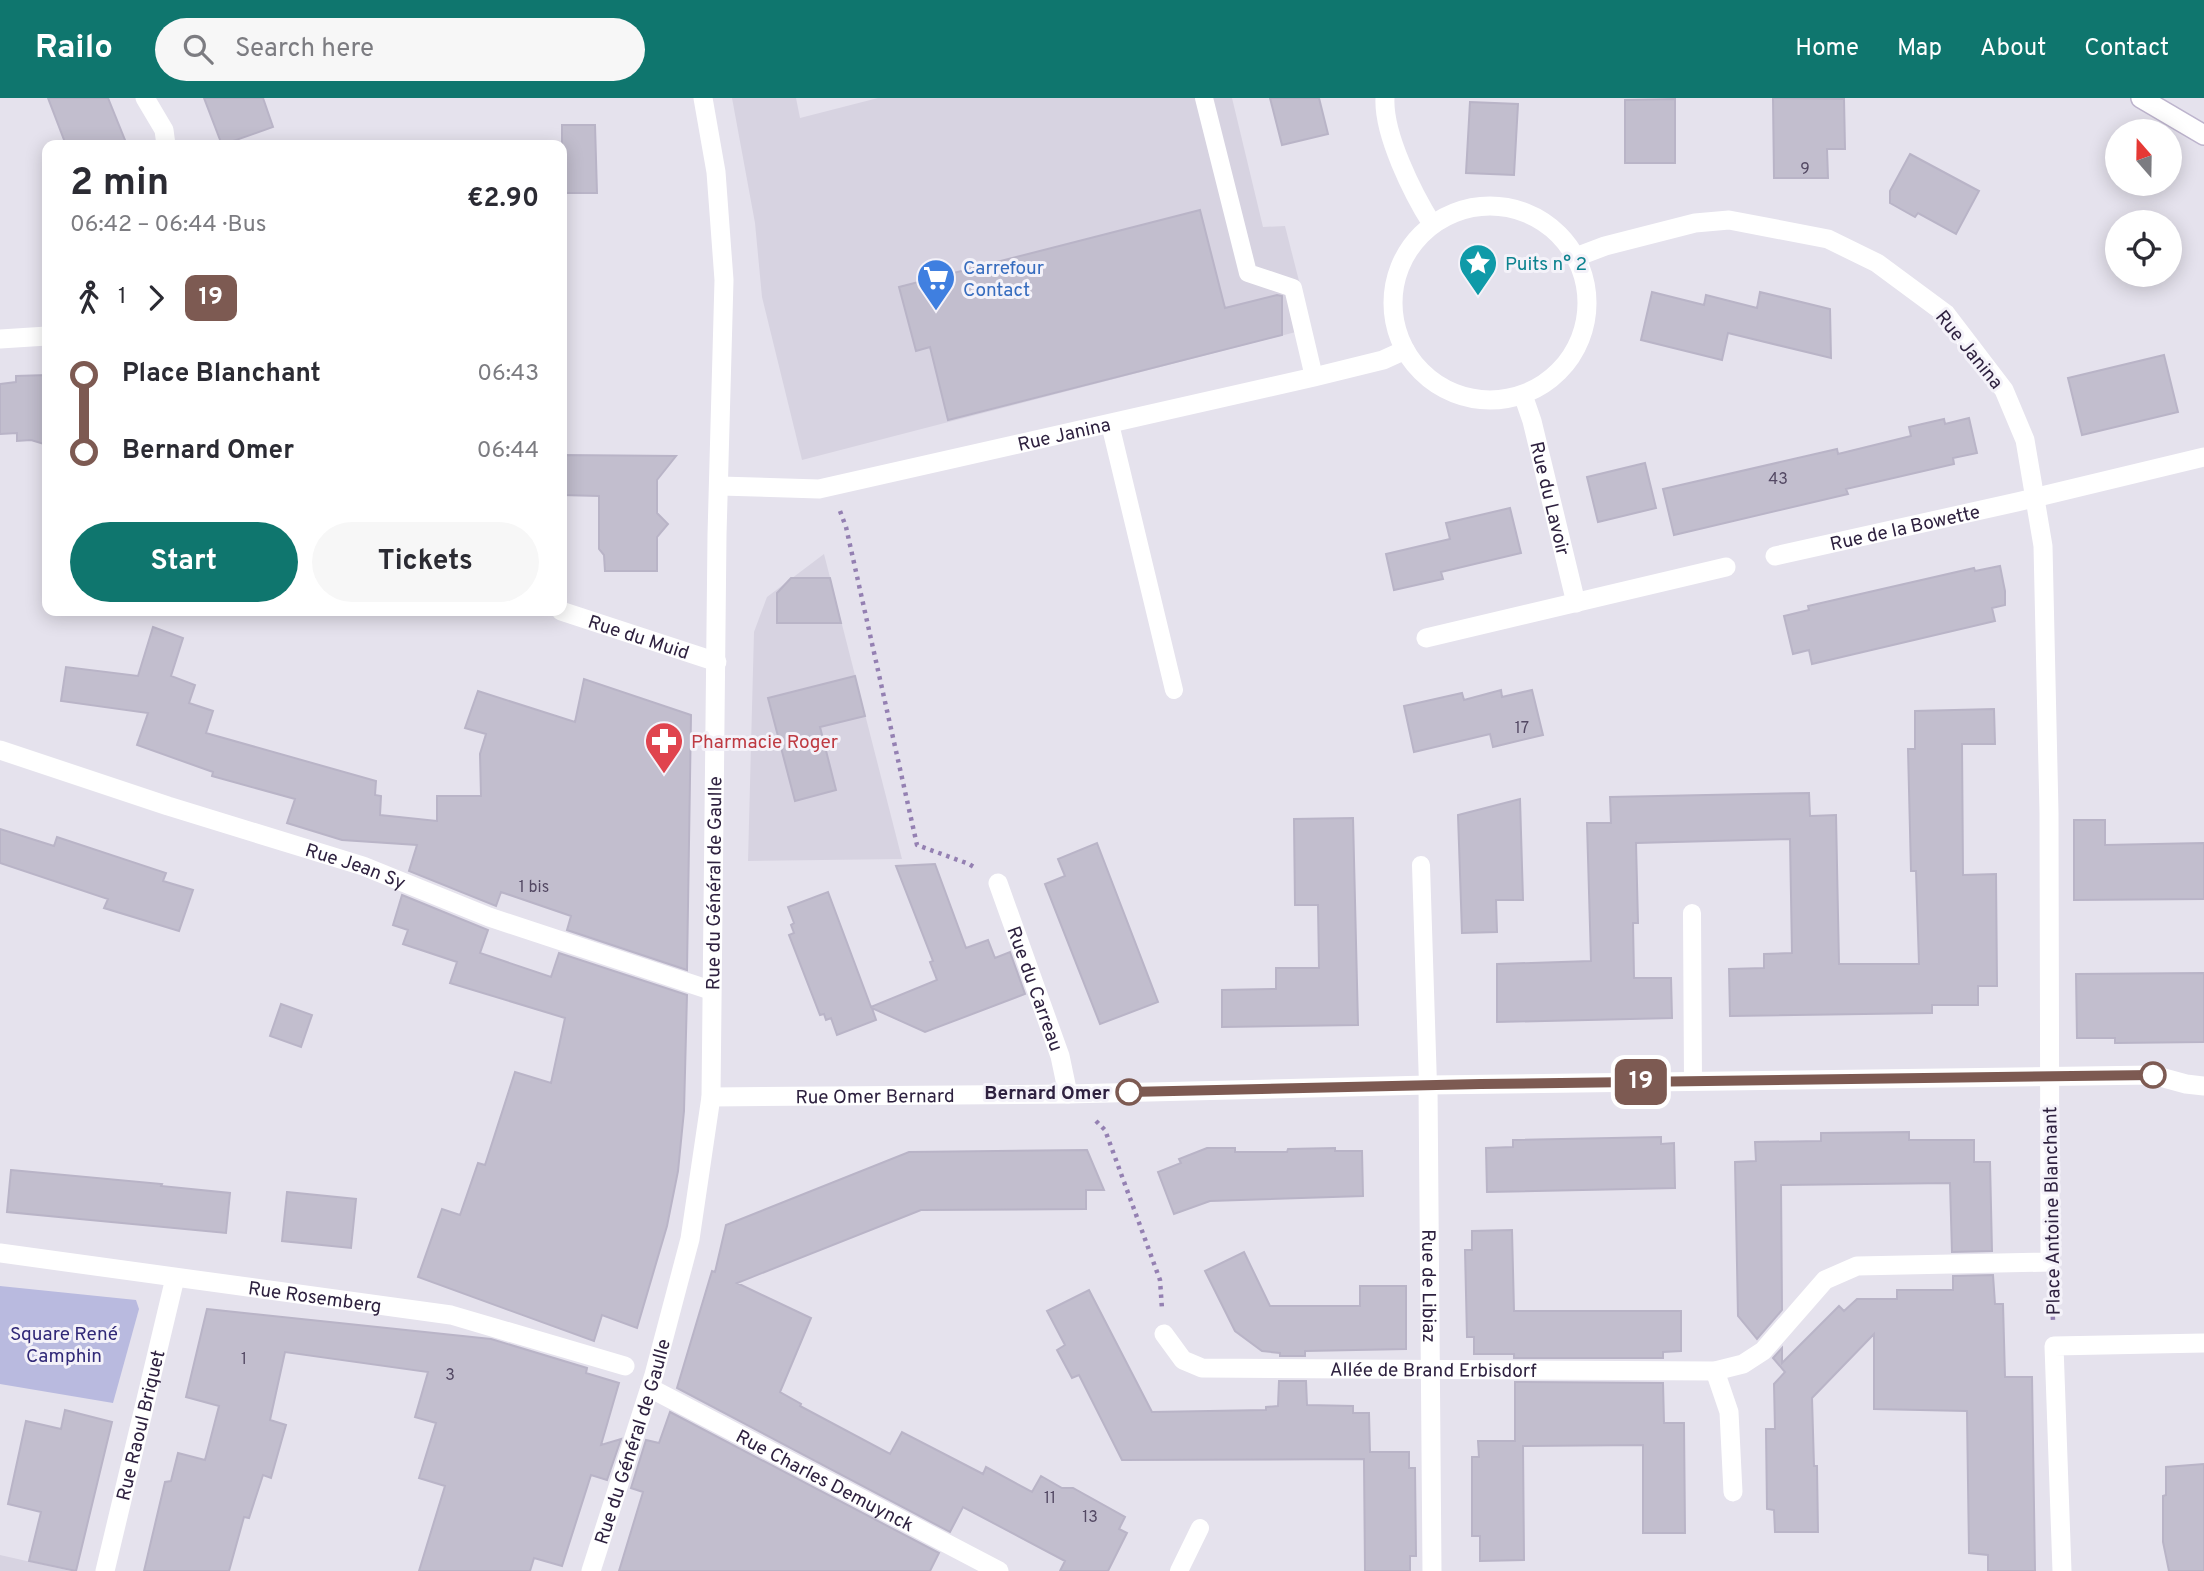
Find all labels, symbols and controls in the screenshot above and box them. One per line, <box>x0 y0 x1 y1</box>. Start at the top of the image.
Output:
search box <box>155 18 645 81</box>
text: Railo <box>35 28 113 70</box>
icon: search <box>179 30 217 68</box>
text: Search here <box>235 33 374 66</box>
text: Home <box>1795 34 1859 64</box>
text: Map <box>1897 34 1942 64</box>
text: About <box>1980 34 2046 64</box>
text: Contact <box>2084 34 2169 64</box>
north arrow <box>2105 119 2182 196</box>
map controls <box>2105 119 2182 287</box>
text: 2 min <box>70 160 169 209</box>
house number: 9 <box>1800 160 1810 180</box>
text: €2.90 <box>467 183 539 216</box>
button: locate <box>2105 210 2182 287</box>
text: 06:42 – 06:44 · Bus <box>70 211 266 240</box>
place icon: Puits n° 2 <box>1457 242 1499 297</box>
place label: Puits n° 2 <box>1505 253 1587 277</box>
supermarket icon: Carrefour Contact <box>915 257 957 312</box>
place label: Carrefour Contact <box>963 257 1045 303</box>
icon: walk <box>70 279 108 317</box>
icon: forward <box>137 279 175 317</box>
text: 1 <box>118 283 127 312</box>
text: 19 <box>199 283 223 313</box>
street label: Rue Janina <box>1929 306 2008 395</box>
text: Place Blanchant <box>122 358 321 391</box>
text: 06:43 <box>477 360 539 389</box>
street label: Rue Janina <box>1015 413 1113 458</box>
text: Bernard Omer <box>122 435 294 468</box>
text: 06:44 <box>477 437 539 466</box>
street label: Rue du Lavoir <box>1523 439 1574 559</box>
house number: 43 <box>1768 470 1788 490</box>
street label: Rue de la Bowette <box>1828 501 1983 557</box>
button: Start <box>70 522 298 602</box>
button: Tickets <box>312 522 539 602</box>
street label: Rue du Muid <box>585 611 692 666</box>
house number: 17 <box>1515 719 1529 739</box>
pharmacy icon: Pharmacie Roger <box>643 720 685 775</box>
place label: Pharmacie Roger <box>691 731 839 755</box>
street label: Rue du Général de Gaulle <box>702 776 728 990</box>
street label: Rue Jean Sy <box>302 839 409 896</box>
house number: 1 bis <box>519 878 549 898</box>
street label: Rue du Carreau <box>1000 923 1067 1055</box>
line badge: 19 <box>1610 1059 1672 1105</box>
unlabelled marker <box>2140 1062 2166 1088</box>
text: 19 <box>1629 1067 1653 1097</box>
marker: Bernard Omer <box>1116 1079 1142 1105</box>
place label: Bernard Omer <box>984 1082 1110 1106</box>
street label: Rue Omer Bernard <box>795 1085 955 1110</box>
street label: Place Antoine Blanchant <box>2039 1106 2067 1316</box>
street label: Rue de Libiaz <box>1415 1229 1440 1343</box>
street label: Rue Rosemberg <box>246 1277 383 1319</box>
park label: Square René Camphin <box>10 1323 118 1369</box>
street label: Rue du Général de Gaulle <box>590 1337 677 1548</box>
street label: Rue Raoul Briquet <box>112 1348 171 1503</box>
house number: 1 <box>241 1350 247 1370</box>
street label: Allée de Brand Erbisdorf <box>1330 1359 1537 1384</box>
house number: 3 <box>445 1366 455 1386</box>
street label: Rue Charles Demuynck <box>731 1425 918 1538</box>
house number: 11 <box>1044 1489 1056 1509</box>
house number: 13 <box>1082 1508 1098 1528</box>

